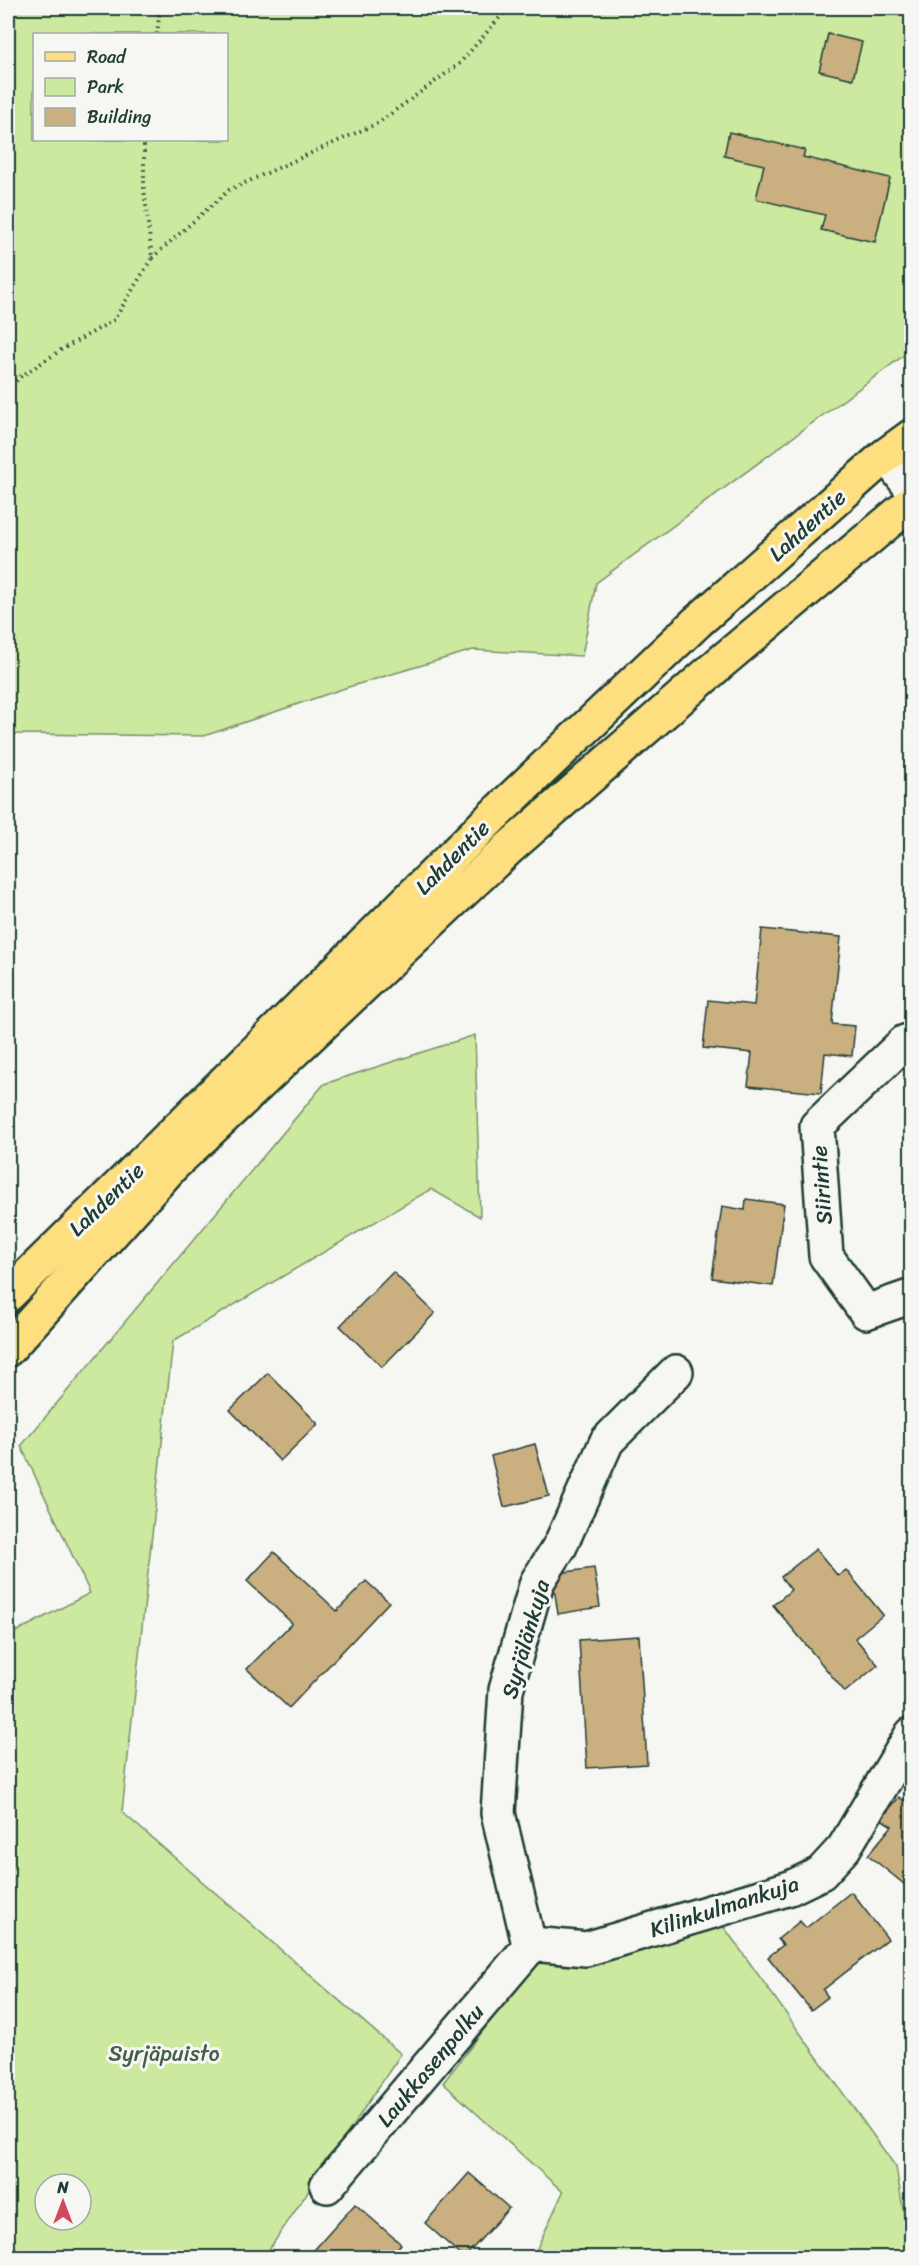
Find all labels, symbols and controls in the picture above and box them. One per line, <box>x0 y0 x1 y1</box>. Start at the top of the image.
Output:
legend <box>33 33 228 141</box>
text: Road <box>87 41 127 73</box>
text: Park <box>87 71 124 103</box>
text: Building <box>87 101 151 133</box>
street label: Lahdentie <box>759 479 856 572</box>
street label: Lahdentie <box>405 810 500 905</box>
street label: Siirintie <box>799 1144 844 1226</box>
street label: Lahdentie <box>59 1152 154 1246</box>
street label: Syrjälänkuja <box>490 1574 561 1703</box>
street label: Kilinkulmankuja <box>644 1864 804 1949</box>
street label: Laukkasenpolku <box>367 1994 494 2136</box>
park label: Syrjäpuisto <box>108 2034 220 2073</box>
north arrow <box>33 2172 93 2232</box>
text: N <box>56 2173 69 2202</box>

